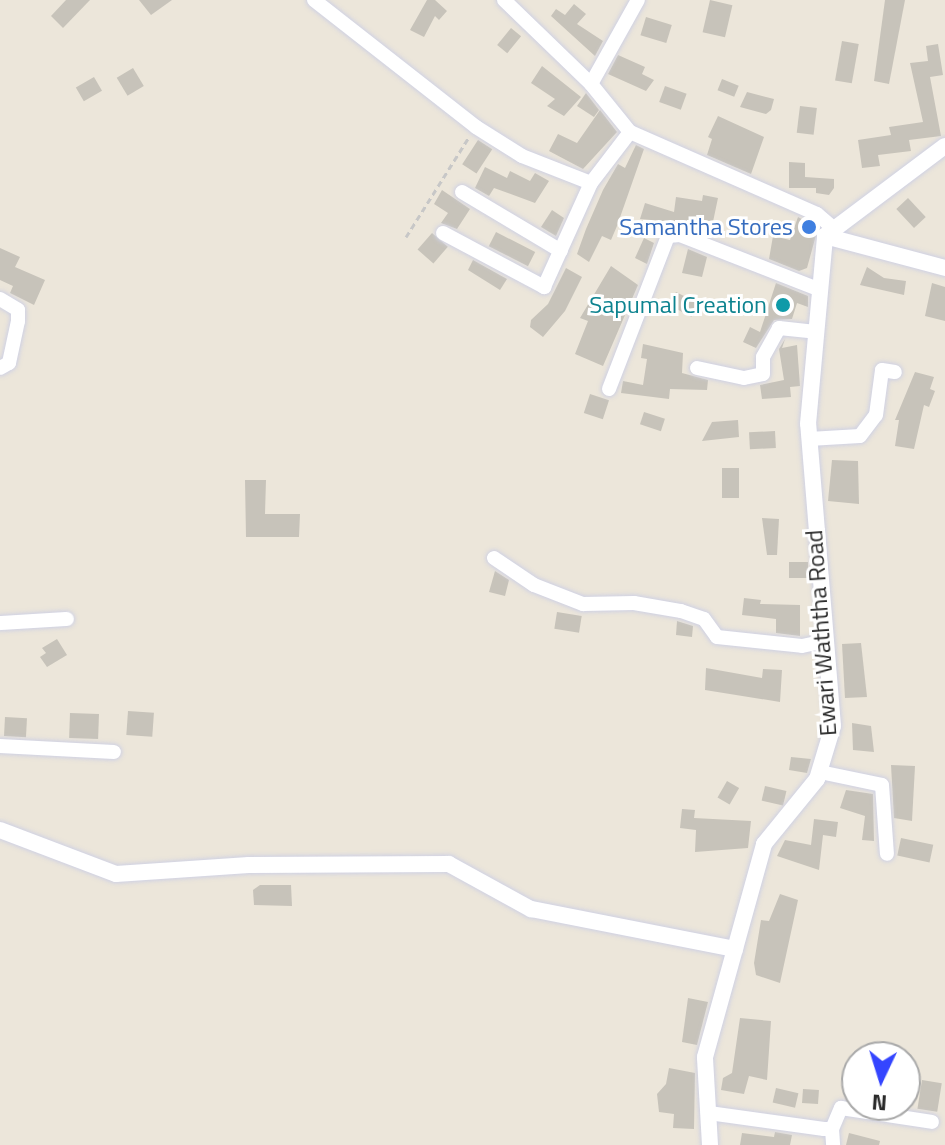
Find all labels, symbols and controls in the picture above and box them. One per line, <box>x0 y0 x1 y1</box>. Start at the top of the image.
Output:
place label: Samantha Stores <box>619 213 793 241</box>
marker: Samantha Stores <box>800 218 818 236</box>
place label: Sapumal Creation <box>589 291 767 319</box>
marker: Sapumal Creation <box>774 296 792 314</box>
street label: Ewari Waththa Road <box>799 529 843 737</box>
north arrow <box>841 1041 921 1121</box>
text: N <box>871 1085 888 1120</box>

